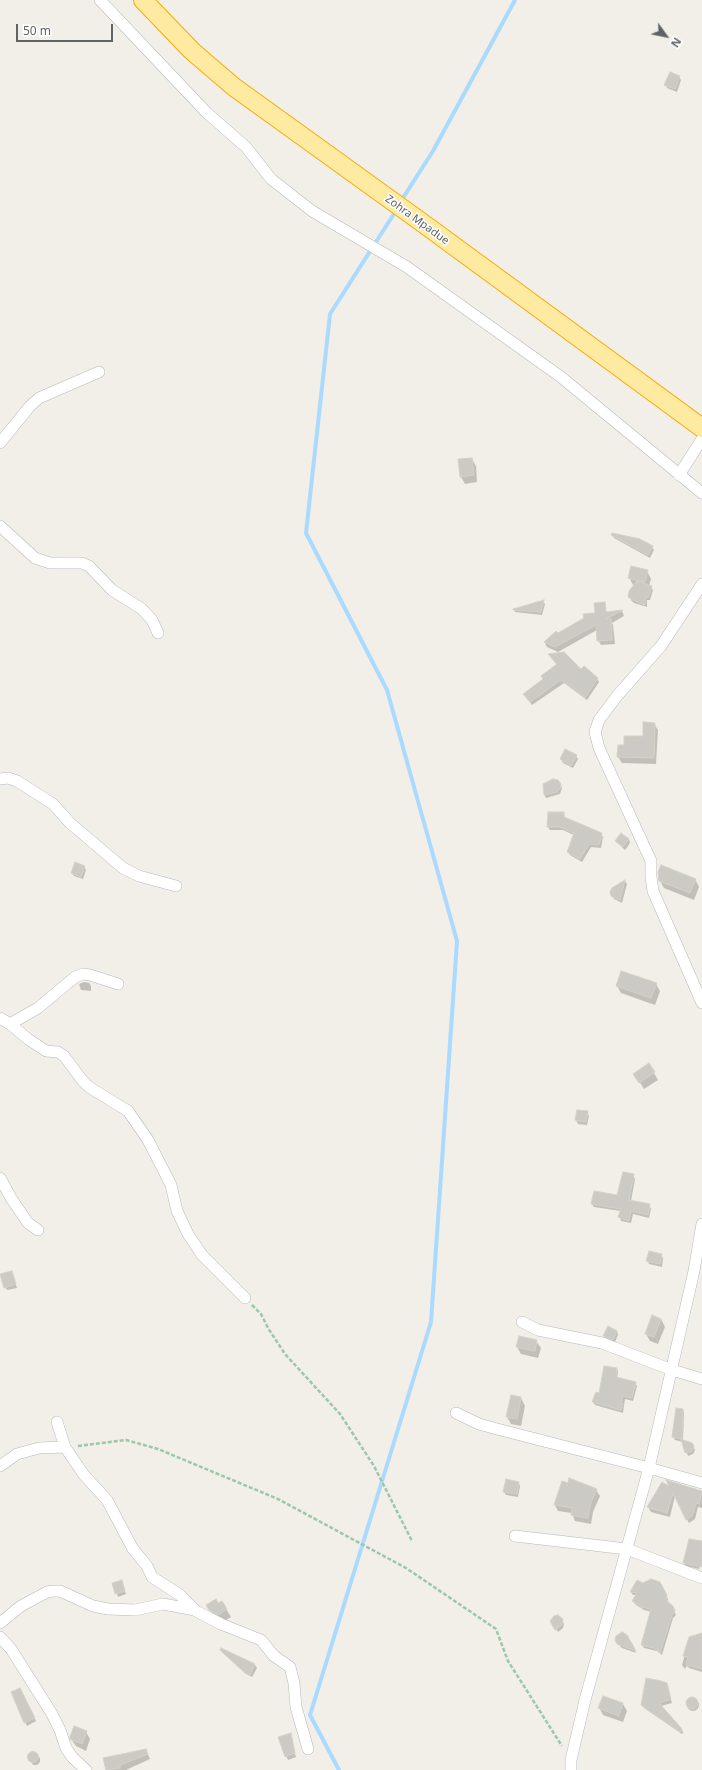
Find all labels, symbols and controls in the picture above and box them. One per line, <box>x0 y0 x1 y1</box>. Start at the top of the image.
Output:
scale bar <box>18 16 115 42</box>
north arrow <box>646 16 686 56</box>
text: 50 m <box>23 22 51 39</box>
text: N <box>668 35 685 51</box>
street label: Zohra Mpadue <box>382 192 452 248</box>

